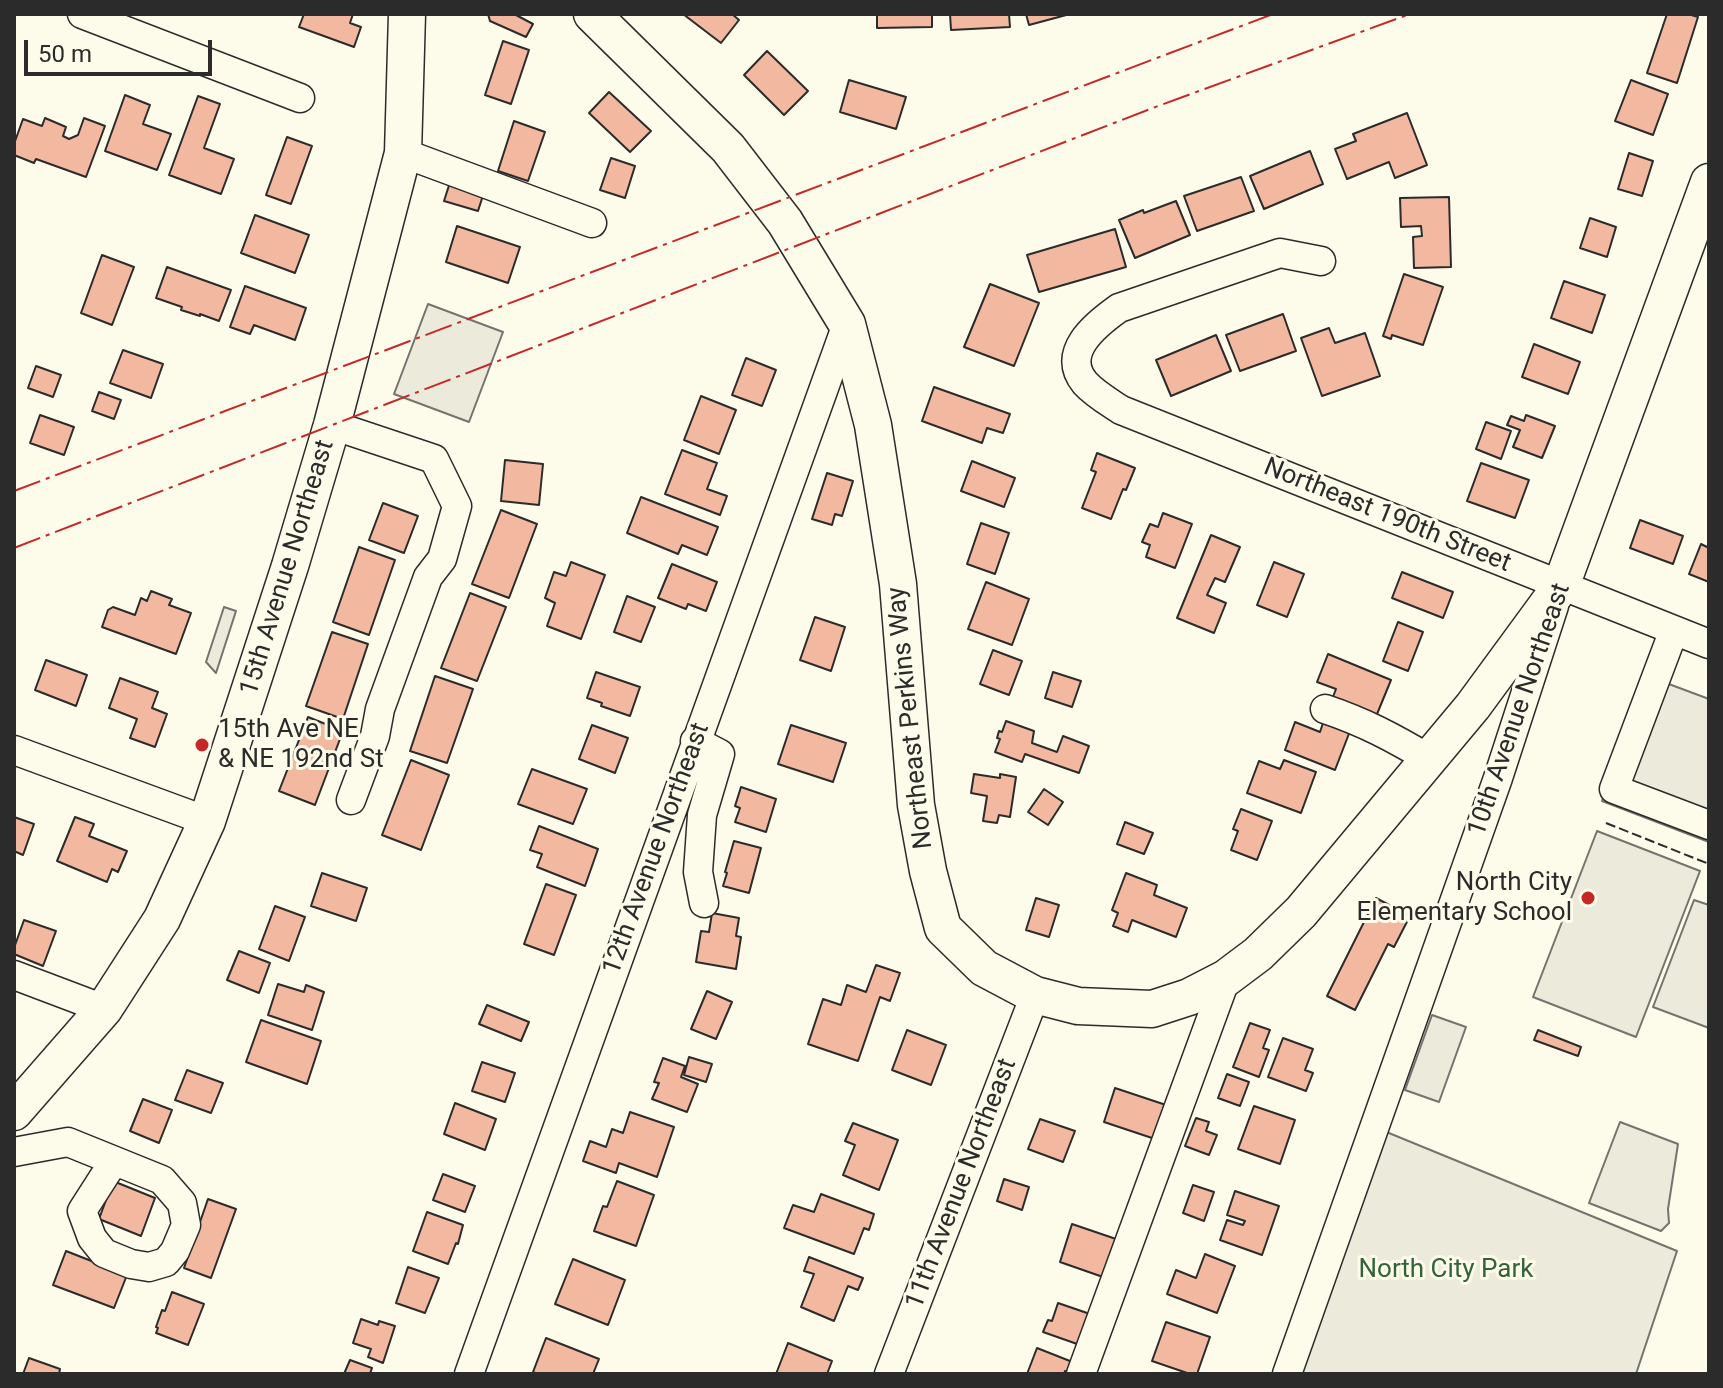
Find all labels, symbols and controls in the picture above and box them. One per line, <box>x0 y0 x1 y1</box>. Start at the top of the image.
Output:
scale bar <box>28 24 216 74</box>
text: 50 m <box>38 40 92 68</box>
street label: 15th Avenue Northeast <box>234 437 342 699</box>
street label: Northeast 190th Street <box>1259 452 1515 580</box>
street label: 10th Avenue Northeast <box>1462 579 1578 841</box>
street label: Northeast Perkins Way <box>882 585 940 851</box>
place label: 15th Ave NE & NE 192nd St <box>218 714 384 776</box>
street label: 12th Avenue Northeast <box>597 719 717 979</box>
marker: 15th Ave NE & NE 192nd St <box>193 736 211 754</box>
place label: North City Elementary School <box>1356 867 1572 928</box>
marker: North City Elementary School <box>1579 889 1597 907</box>
street label: 11th Avenue Northeast <box>900 1054 1024 1314</box>
park label: North City Park <box>1359 1254 1533 1286</box>

